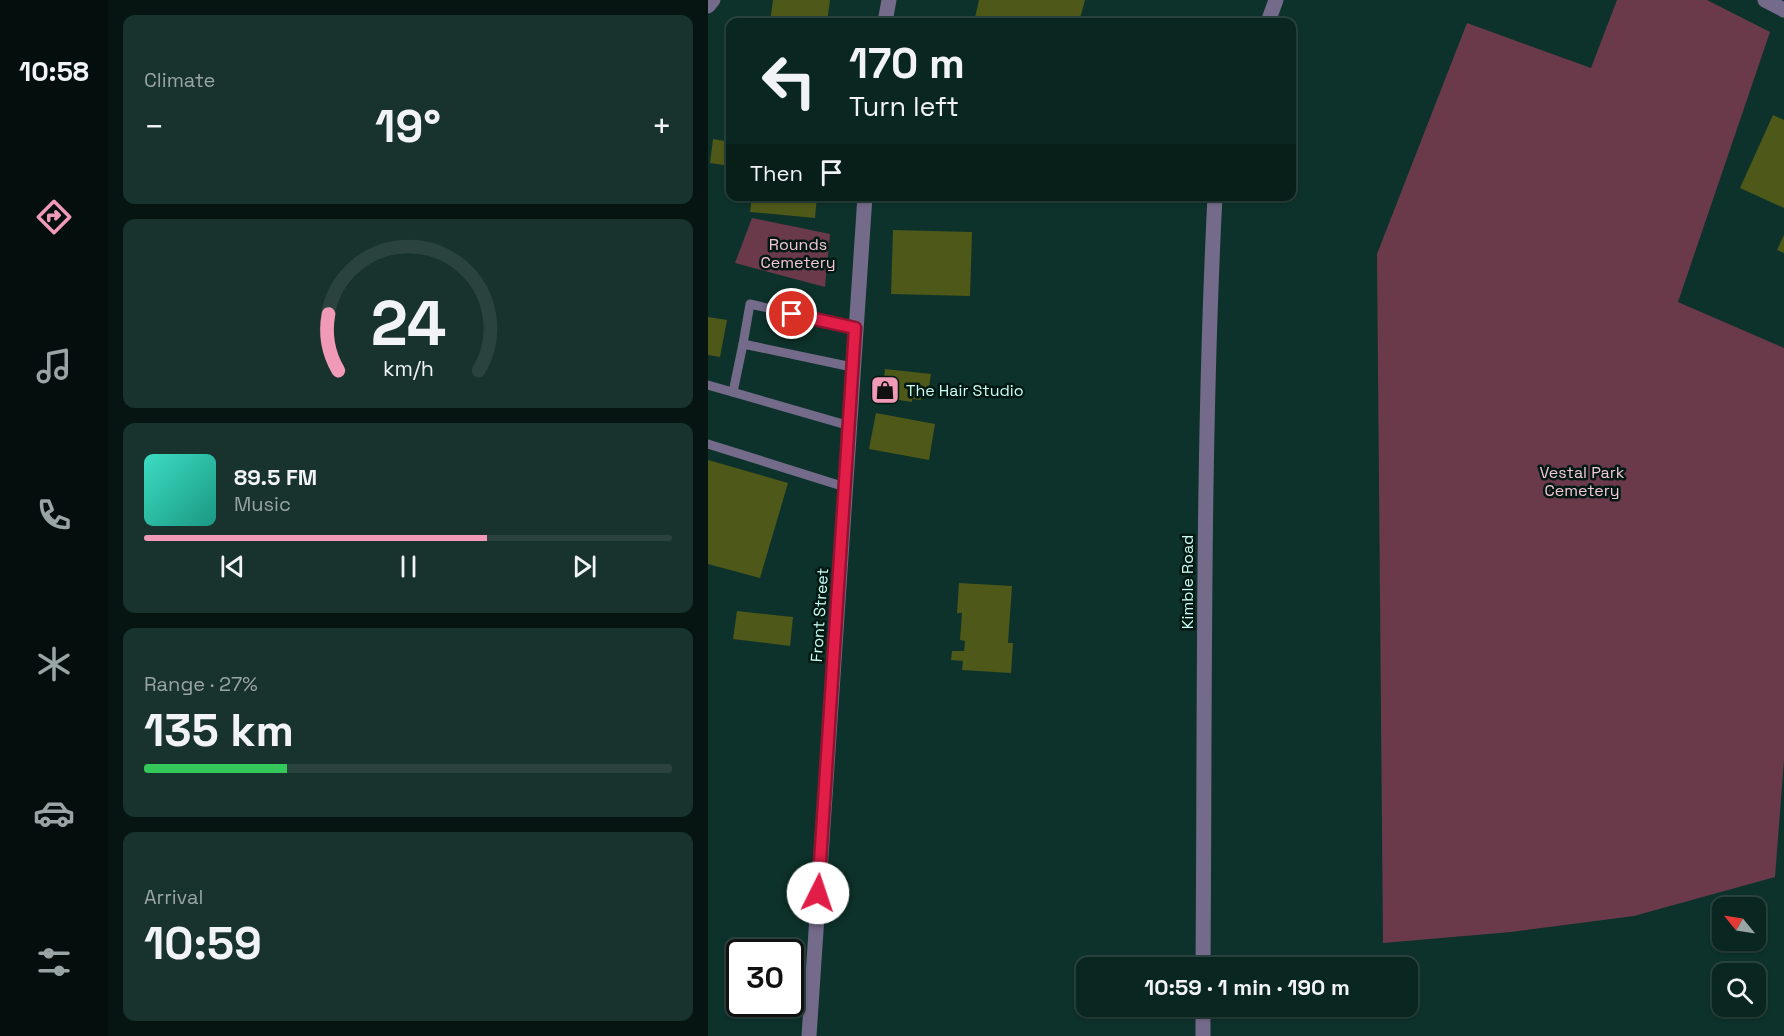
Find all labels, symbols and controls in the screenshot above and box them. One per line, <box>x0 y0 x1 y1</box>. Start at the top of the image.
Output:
text: 170 m <box>849 37 965 90</box>
icon: left <box>750 42 828 120</box>
text: 10:58 <box>19 54 89 89</box>
text: Climate <box>144 67 215 93</box>
text: Turn left <box>849 89 959 124</box>
text: 19° <box>375 98 441 155</box>
text: − <box>144 106 164 148</box>
text: + <box>652 106 672 148</box>
icon: arrive <box>815 156 848 189</box>
text: Then <box>750 159 803 187</box>
icon: directions <box>33 196 75 238</box>
park label: Rounds Cemetery <box>760 234 836 273</box>
text: 24 <box>370 284 446 363</box>
pin <box>766 288 817 339</box>
icon: arrive <box>775 297 808 330</box>
icon: music <box>33 345 75 387</box>
text: km/h <box>382 355 434 382</box>
shop icon: The Hair Studio <box>869 374 901 406</box>
place label: The Hair Studio <box>906 380 1024 401</box>
park label: Vestal Park Cemetery <box>1540 462 1625 501</box>
text: 89.5 FM <box>234 463 317 491</box>
text: Music <box>234 491 291 517</box>
icon: phone <box>33 494 75 536</box>
street label: Kimble Road <box>1177 535 1198 629</box>
icon: previous <box>216 550 249 583</box>
icon: pause <box>392 550 425 583</box>
icon: next <box>568 550 601 583</box>
street label: Front Street <box>806 567 833 663</box>
icon: climate <box>33 643 75 685</box>
text: Range · 27% <box>144 671 258 697</box>
text: 135 km <box>144 702 294 759</box>
icon: car <box>33 792 75 834</box>
position arrow <box>786 861 850 925</box>
text: Arrival <box>144 884 203 910</box>
north arrow <box>1712 897 1766 951</box>
map controls <box>1712 897 1766 1017</box>
text: 10:59 <box>144 915 262 972</box>
speed limit sign: 30 <box>726 939 804 1017</box>
icon: filters <box>33 941 75 983</box>
button: search <box>1712 963 1766 1017</box>
text: 10:59 · 1 min · 190 m <box>1144 973 1350 1001</box>

